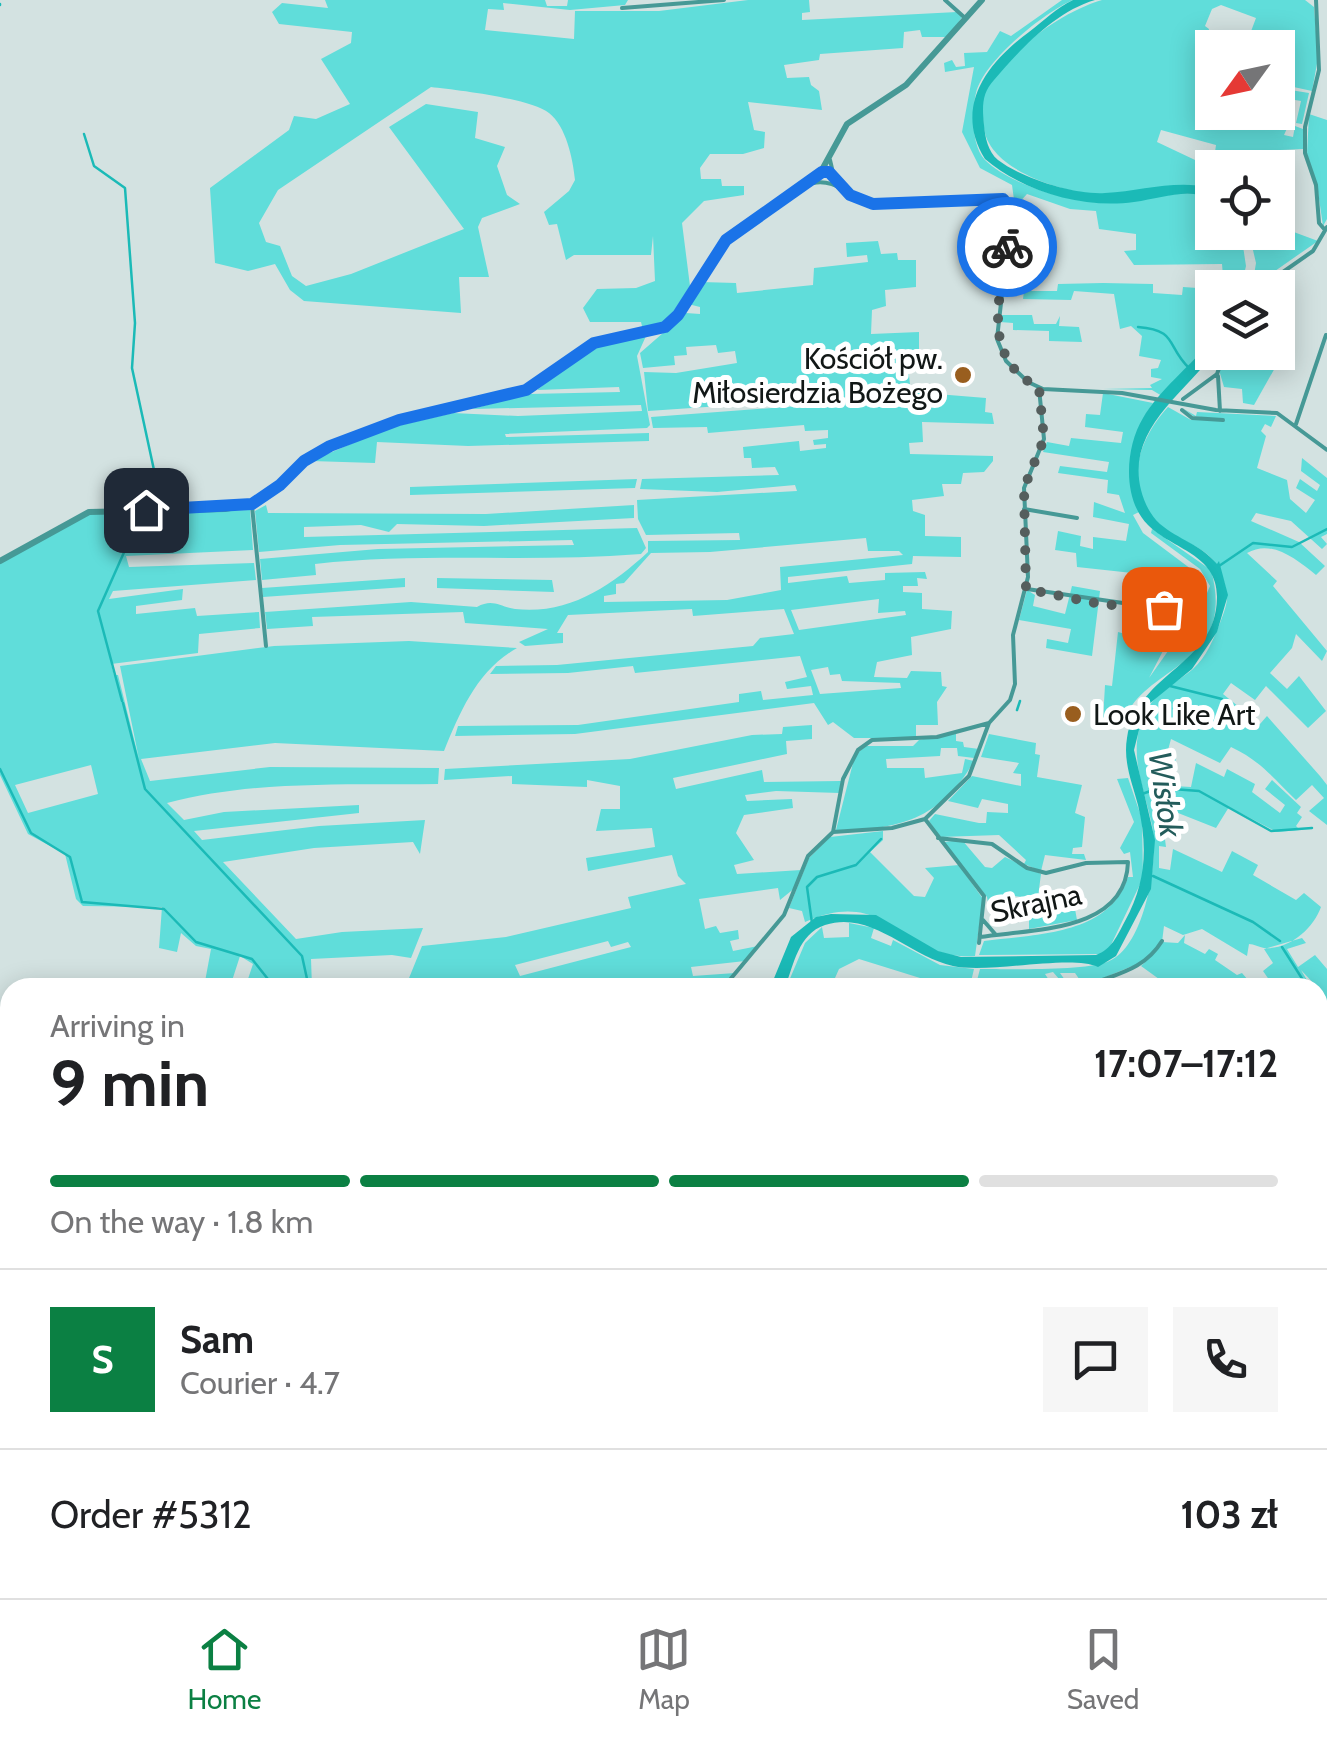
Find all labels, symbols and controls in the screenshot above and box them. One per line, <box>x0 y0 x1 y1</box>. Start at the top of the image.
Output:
north arrow <box>1195 30 1295 130</box>
map controls <box>1195 30 1295 370</box>
button: locate <box>1195 150 1295 250</box>
courier <box>957 197 1057 297</box>
icon: bike <box>980 220 1035 275</box>
button: layers <box>1195 270 1295 370</box>
place label: Kościół pw. Miłosierdzia Bożego <box>692 340 943 411</box>
marker: Kościół pw. Miłosierdzia Bożego <box>952 364 974 386</box>
pin <box>104 468 189 553</box>
icon: home <box>119 483 174 538</box>
pin <box>1122 567 1207 652</box>
icon: bag <box>1137 582 1192 637</box>
place label: Look Like Art <box>1093 696 1255 733</box>
marker: Look Like Art <box>1062 703 1084 725</box>
water label: Wisłok <box>1141 749 1191 841</box>
street label: Skrajna <box>987 875 1085 931</box>
text: Arriving in <box>50 1006 185 1045</box>
text: 17:07–17:12 <box>1094 1040 1278 1087</box>
text: 9 min <box>50 1043 209 1122</box>
text: On the way · 1.8 km <box>50 1202 313 1241</box>
button: chat <box>1043 1307 1148 1412</box>
button: phone <box>1173 1307 1278 1412</box>
text: Sam <box>180 1316 254 1363</box>
text: S <box>91 1336 114 1383</box>
text: Courier · 4.7 <box>180 1363 340 1402</box>
text: Order #5312 <box>50 1491 252 1538</box>
text: 103 zł <box>1180 1491 1278 1538</box>
tab: Home <box>188 1622 261 1716</box>
tab: Map <box>636 1622 691 1716</box>
tab: Saved <box>1067 1622 1139 1716</box>

